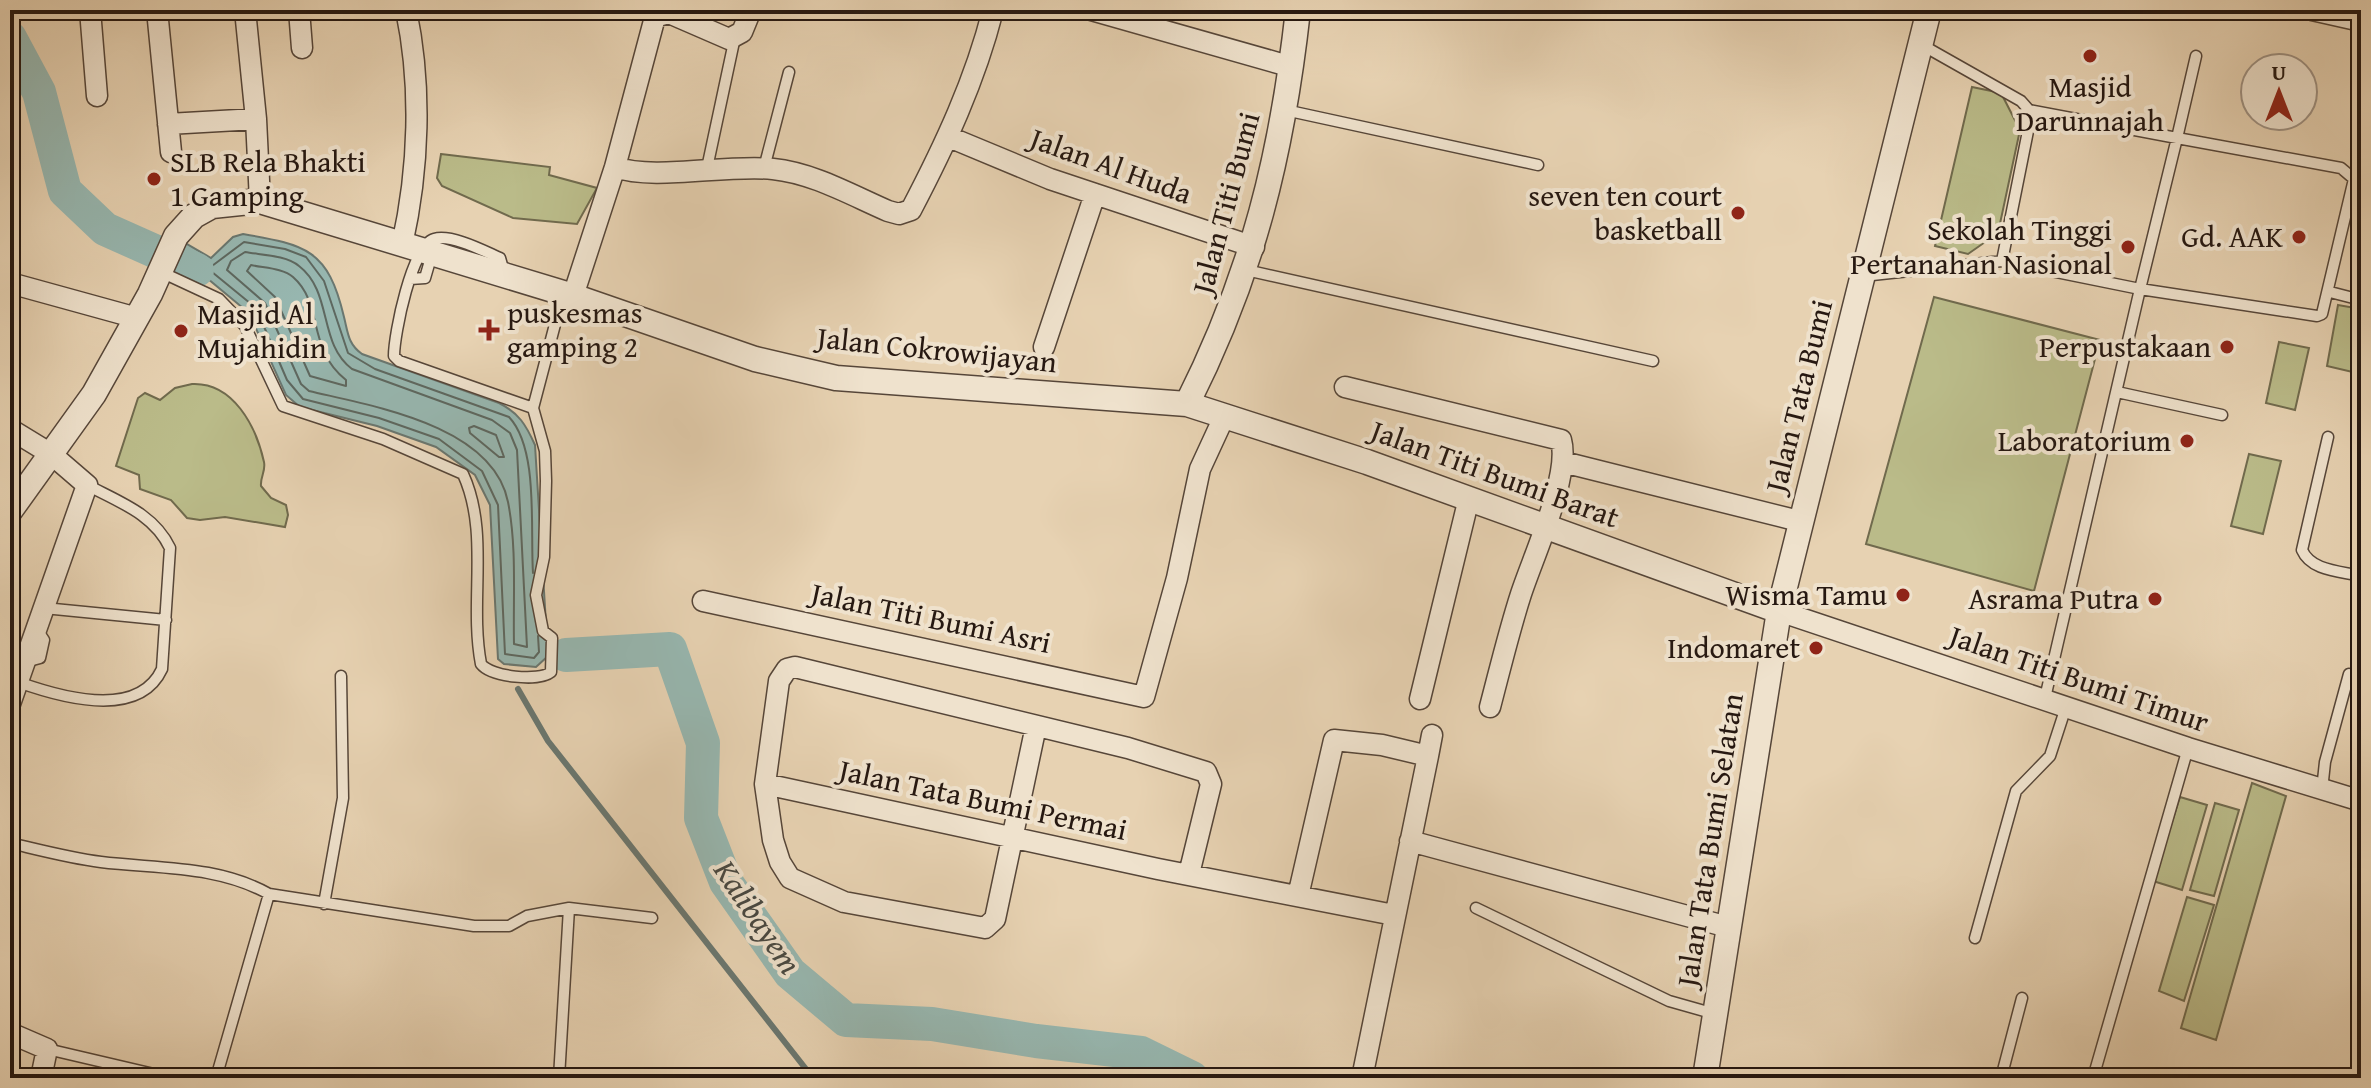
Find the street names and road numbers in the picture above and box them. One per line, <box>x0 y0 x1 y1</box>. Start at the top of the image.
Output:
street label: Jalan Titi Bumi <box>1179 107 1270 302</box>
street label: Jalan Al Huda <box>1021 114 1198 215</box>
street label: Jalan Tata Bumi <box>1752 295 1843 501</box>
street label: Jalan Cokrowijayan <box>811 314 1059 383</box>
street label: Jalan Titi Bumi Barat <box>1361 406 1626 539</box>
street label: Jalan Titi Bumi Asri <box>803 569 1055 664</box>
street label: Jalan Titi Bumi Timur <box>1940 612 2215 743</box>
street label: Jalan Tata Bumi Selatan <box>1663 690 1754 994</box>
street label: Jalan Tata Bumi Permai <box>831 746 1131 851</box>

